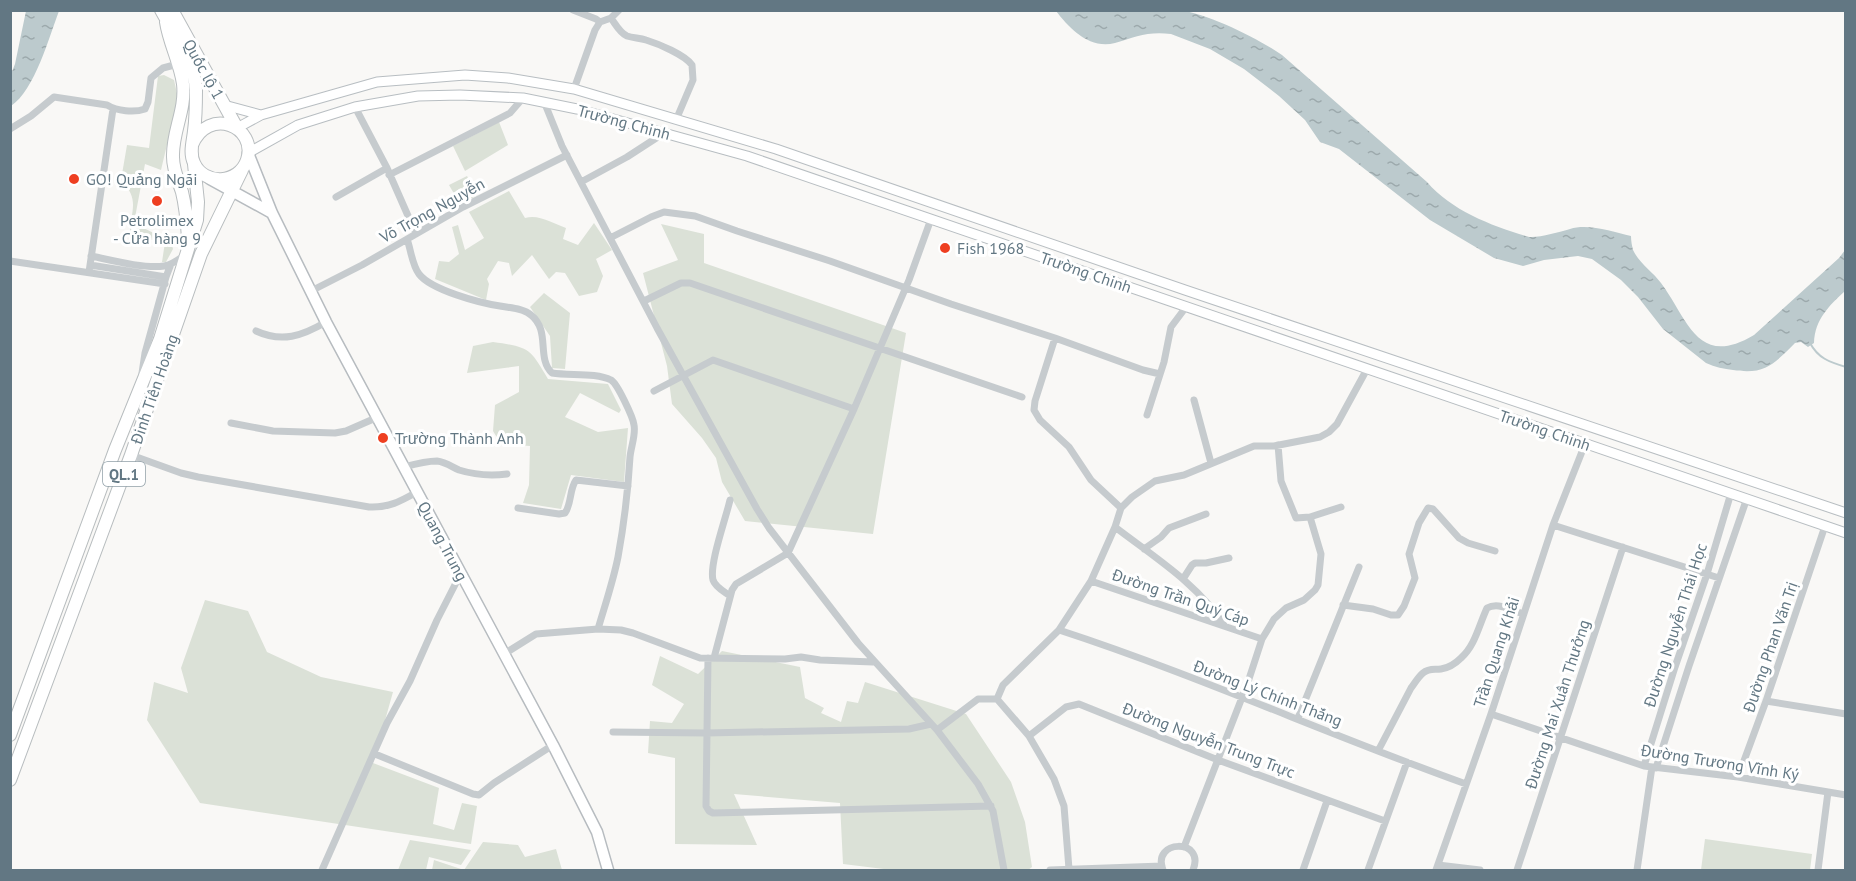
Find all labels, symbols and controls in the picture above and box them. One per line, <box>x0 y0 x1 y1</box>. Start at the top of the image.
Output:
street label: Quốc lộ 1 <box>179 35 229 103</box>
street label: Trường Chinh <box>575 100 673 144</box>
place label: GO! Quảng Ngãi <box>86 169 198 189</box>
marker: GO! Quảng Ngãi <box>67 172 81 186</box>
street label: Võ Trọng Nguyễn <box>375 173 488 248</box>
marker: Petrolimex - Cửa hàng 9 <box>150 194 164 208</box>
place label: Petrolimex - Cửa hàng 9 <box>113 210 201 248</box>
place label: Fish 1968 <box>957 238 1024 258</box>
marker: Fish 1968 <box>938 241 952 255</box>
street label: Trường Chinh <box>1038 247 1134 297</box>
street label: Đinh Tiên Hoàng <box>125 331 182 448</box>
street label: Trường Chinh <box>1497 405 1593 455</box>
place label: Trường Thành Anh <box>395 428 524 448</box>
marker: Trường Thành Anh <box>376 431 390 445</box>
road number: QL.1 <box>103 462 145 486</box>
street label: Quang Trung <box>414 498 472 584</box>
street label: Đường Nguyễn Thái Học <box>1639 540 1711 710</box>
street label: Đường Trần Quý Cáp <box>1109 564 1252 630</box>
street label: Đường Phan Văn Trị <box>1738 579 1802 716</box>
street label: Trần Quang Khải <box>1469 594 1523 710</box>
street label: Đường Mai Xuân Thưởng <box>1520 617 1594 792</box>
street label: Đường Lý Chính Thắng <box>1190 655 1345 731</box>
street label: Đường Nguyễn Trung Trực <box>1119 697 1298 782</box>
street label: Đường Trương Vĩnh Ký <box>1639 739 1801 784</box>

